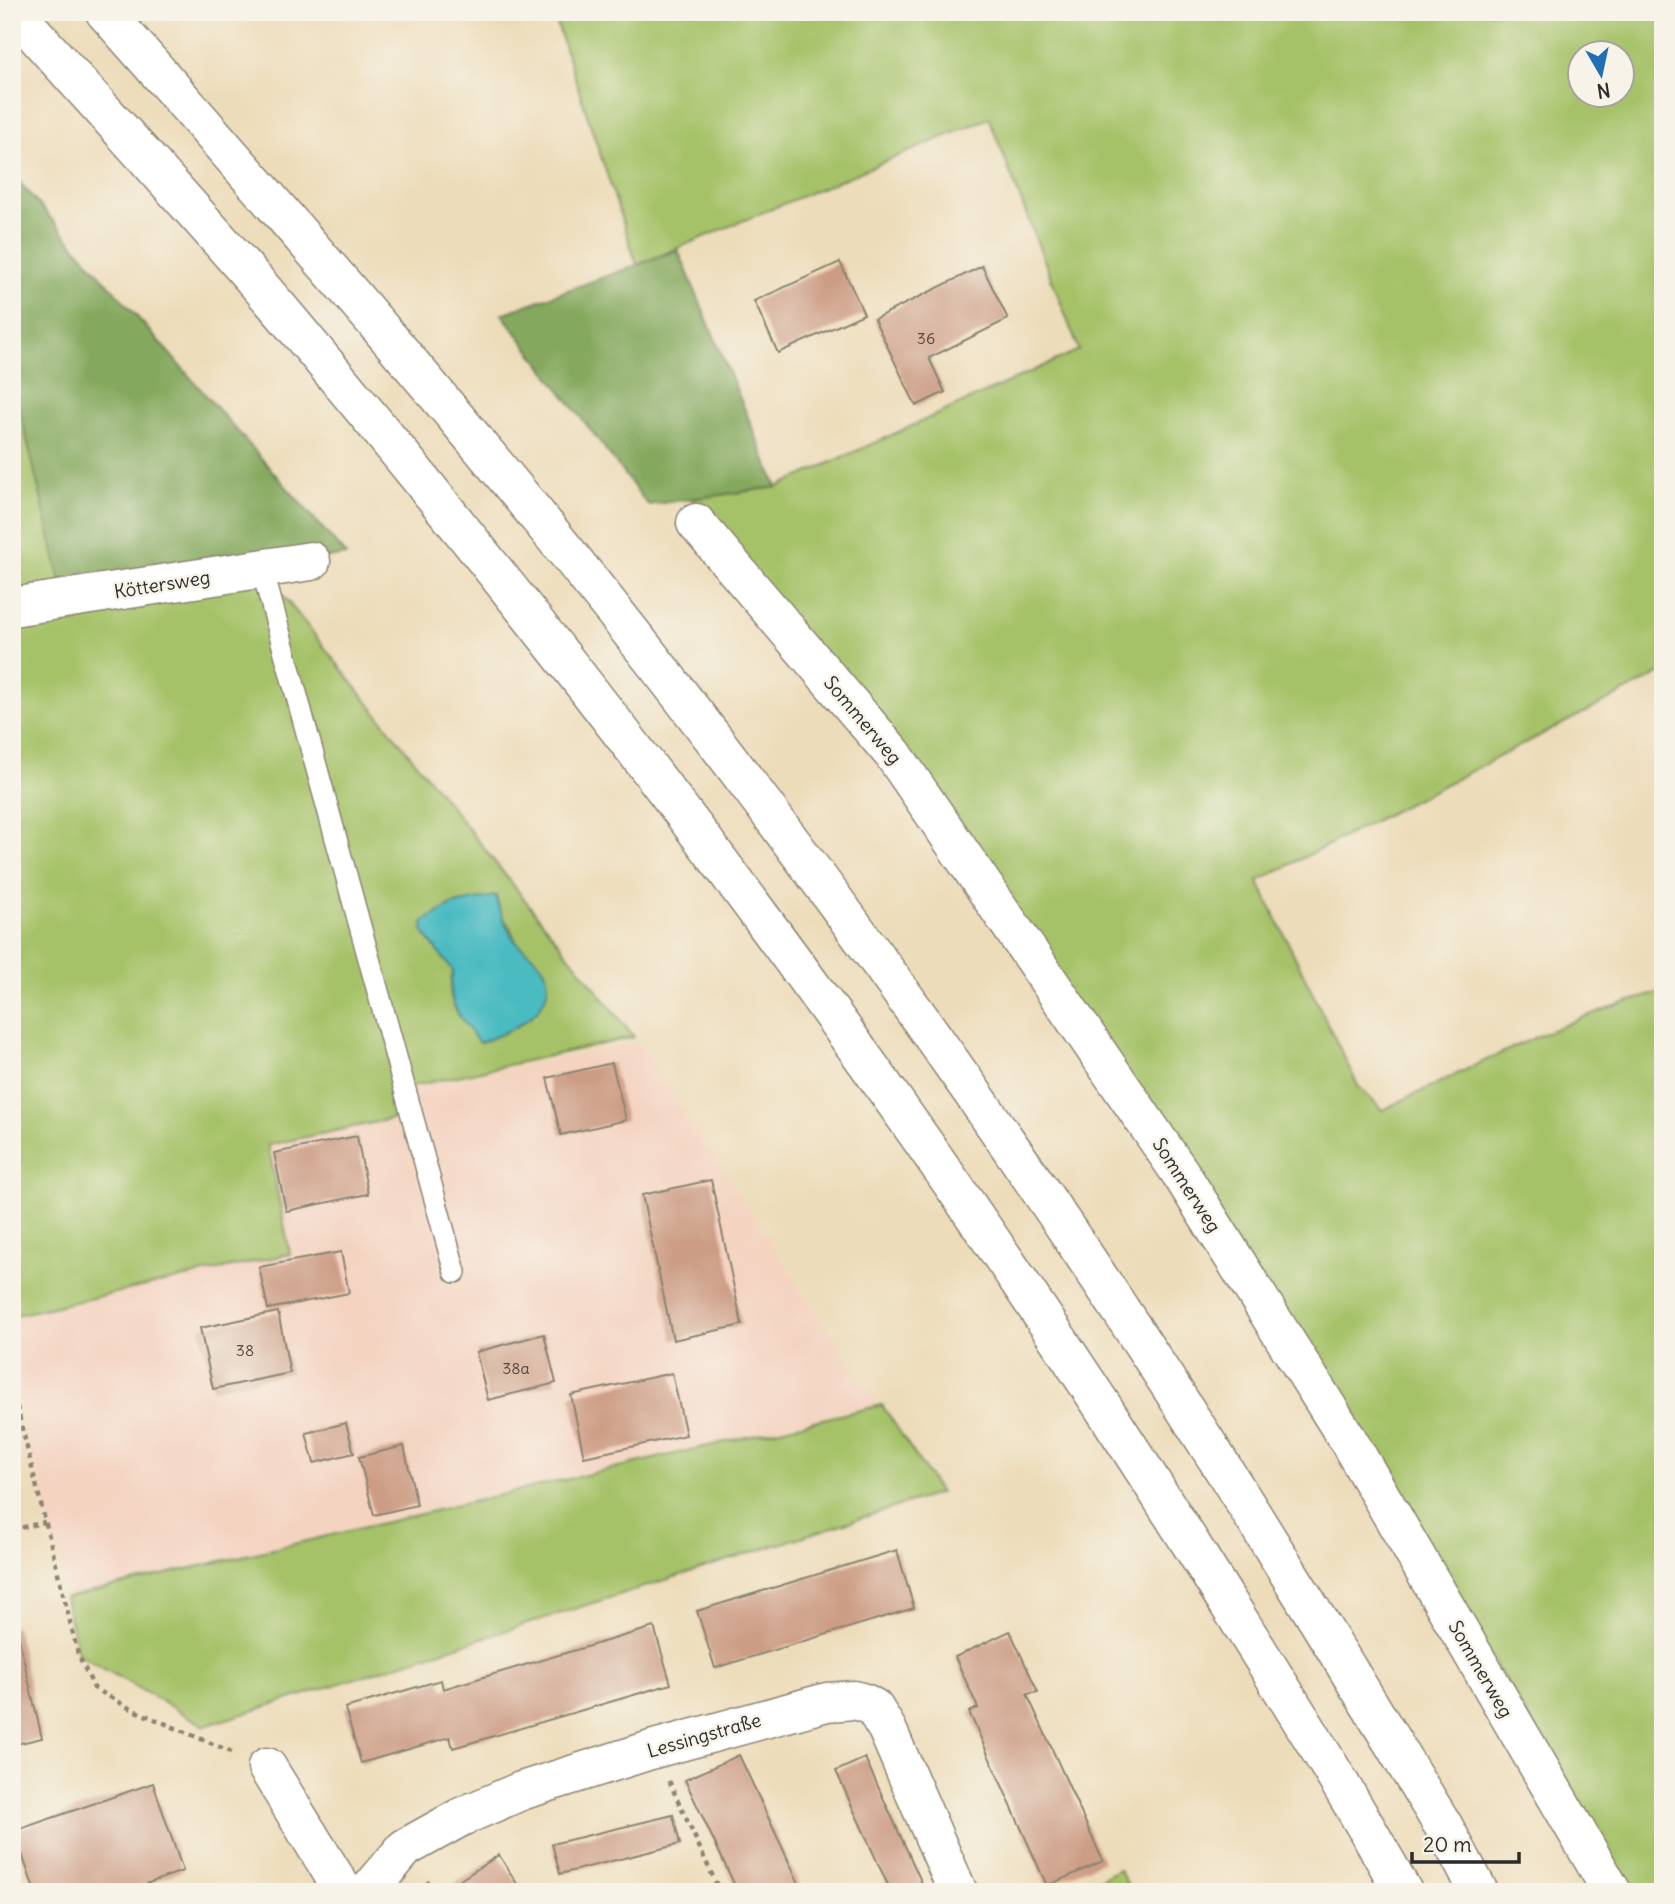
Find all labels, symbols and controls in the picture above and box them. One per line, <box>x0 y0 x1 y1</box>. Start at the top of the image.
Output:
north arrow <box>1566 38 1636 108</box>
text: N <box>1595 78 1612 104</box>
house number: 36 <box>917 328 935 348</box>
street label: Köttersweg <box>112 565 212 603</box>
street label: Sommerweg <box>819 671 907 769</box>
street label: Sommerweg <box>1147 1133 1227 1237</box>
house number: 38 <box>236 1340 254 1360</box>
house number: 38a <box>502 1358 530 1378</box>
street label: Sommerweg <box>1444 1616 1518 1722</box>
street label: Lessingstraße <box>644 1707 764 1763</box>
scale bar <box>1412 1820 1519 1864</box>
text: 20 m <box>1423 1831 1472 1858</box>

